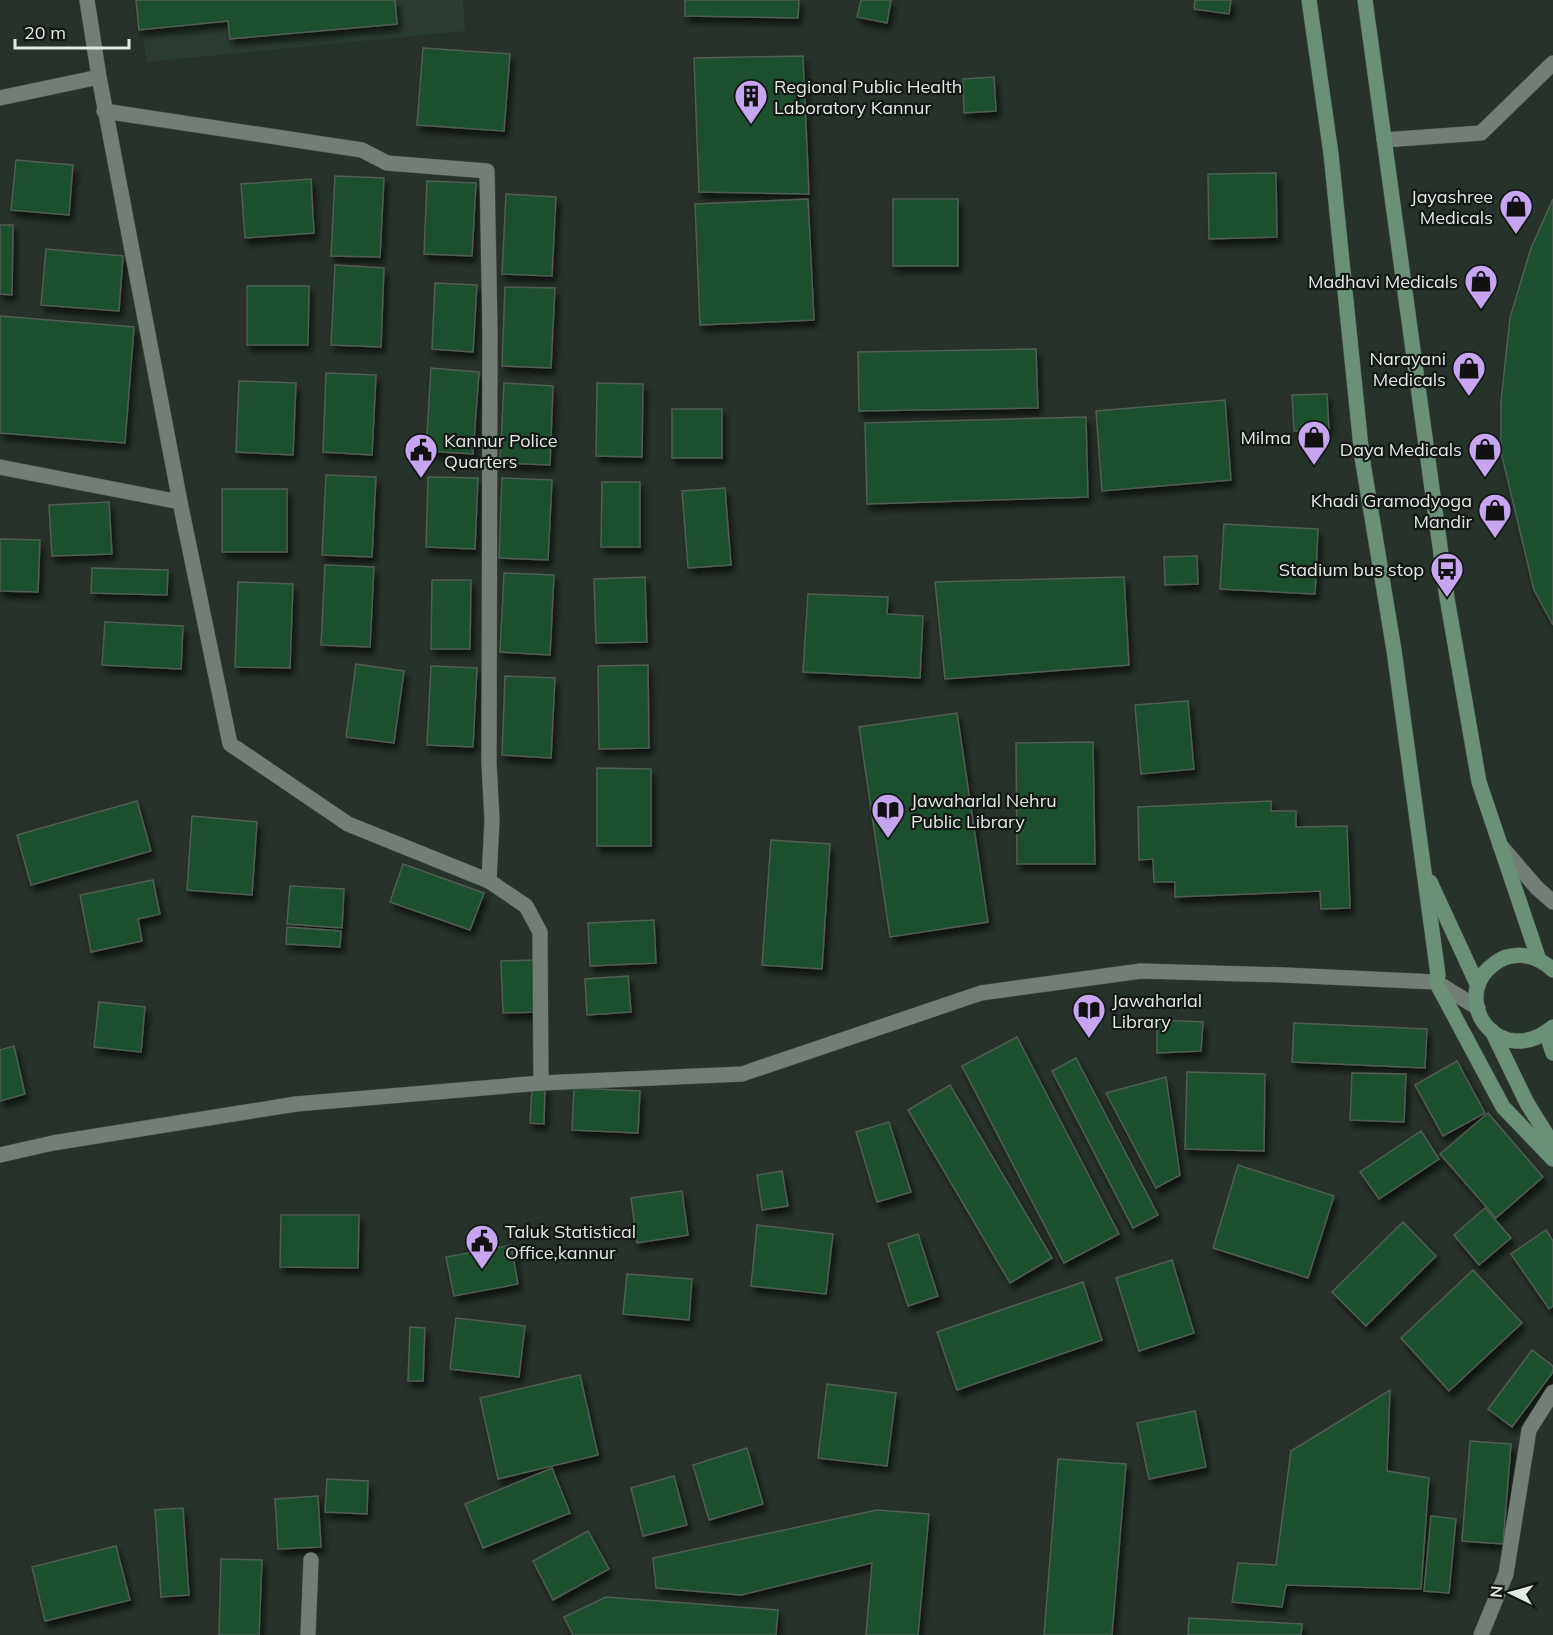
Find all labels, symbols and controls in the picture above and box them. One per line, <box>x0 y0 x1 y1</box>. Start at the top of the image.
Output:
scale bar <box>15 12 129 50</box>
text: 20 m <box>24 21 66 44</box>
place label: Regional Public Health Laboratory Kannur <box>774 75 962 119</box>
building icon: Regional Public Health Laboratory Kannur <box>733 78 769 125</box>
place label: Jayashree Medicals <box>1411 185 1493 229</box>
shop icon: Jayashree Medicals <box>1498 188 1534 235</box>
shop icon: Madhavi Medicals <box>1463 263 1499 310</box>
place label: Madhavi Medicals <box>1308 270 1458 293</box>
place label: Narayani Medicals <box>1370 347 1446 391</box>
shop icon: Narayani Medicals <box>1451 350 1487 397</box>
shop icon: Milma <box>1296 419 1332 466</box>
place label: Milma <box>1240 426 1291 449</box>
place label: Kannur Police Quarters <box>444 429 558 473</box>
shop icon: Daya Medicals <box>1467 431 1503 478</box>
public building icon: Kannur Police Quarters <box>403 432 439 479</box>
place label: Daya Medicals <box>1340 438 1462 461</box>
place label: Khadi Gramodyoga Mandir <box>1311 489 1472 533</box>
shop icon: Khadi Gramodyoga Mandir <box>1477 492 1513 539</box>
bus stop icon: Stadium bus stop <box>1429 551 1465 598</box>
place label: Stadium bus stop <box>1279 558 1424 581</box>
place label: Jawaharlal Nehru Public Library <box>911 789 1057 833</box>
library icon: Jawaharlal Nehru Public Library <box>870 792 906 839</box>
place label: Jawaharlal Library <box>1112 989 1202 1033</box>
library icon: Jawaharlal Library <box>1071 992 1107 1039</box>
place label: Taluk Statistical Office,kannur <box>505 1220 636 1264</box>
public building icon: Taluk Statistical Office,kannur <box>464 1223 500 1270</box>
north arrow <box>1481 1563 1541 1623</box>
text: N <box>1486 1585 1507 1599</box>

